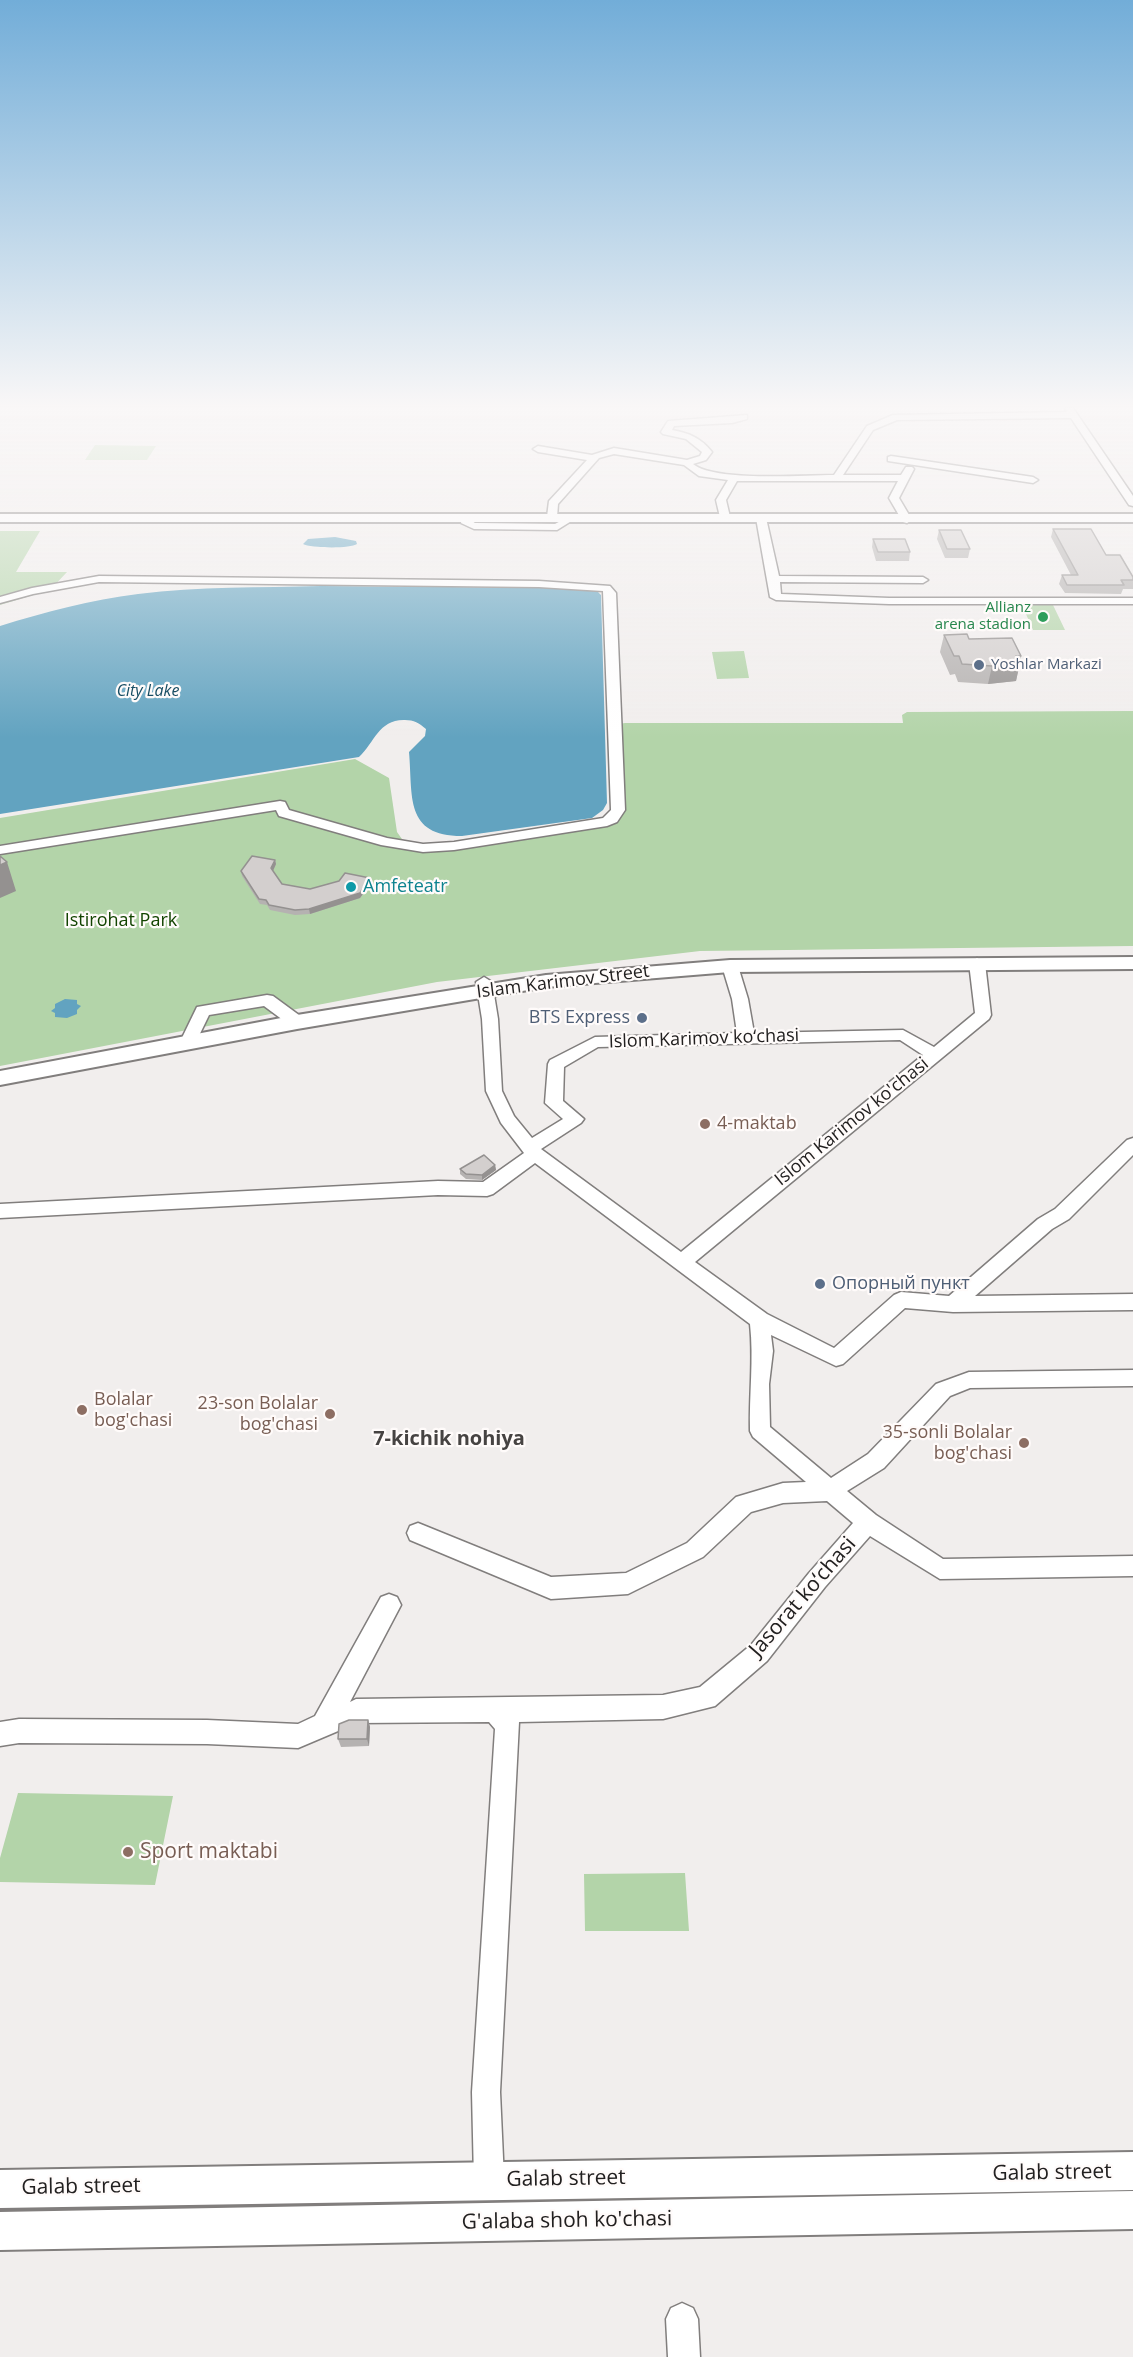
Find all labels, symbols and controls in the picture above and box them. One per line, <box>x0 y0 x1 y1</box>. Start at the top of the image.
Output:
place label: Allianz arena stadion <box>935 599 1031 634</box>
marker: Allianz arena stadion <box>1036 610 1050 624</box>
place label: Yoshlar Markazi <box>991 656 1102 674</box>
marker: Yoshlar Markazi <box>972 658 986 672</box>
water label: City Lake <box>117 681 179 701</box>
place label: Amfeteatr <box>363 876 448 898</box>
marker: Amfeteatr <box>344 880 358 894</box>
park label: Istirohat Park <box>65 910 177 932</box>
street label: Islam Karimov Street <box>475 961 651 1003</box>
place label: BTS Express <box>529 1007 630 1029</box>
marker: BTS Express <box>635 1011 649 1025</box>
street label: Islom Karimov ko‘chasi <box>608 1025 800 1053</box>
street label: Islom Karimov ko'chasi <box>771 1053 933 1191</box>
place label: 4-maktab <box>717 1113 797 1135</box>
marker: 4-maktab <box>698 1117 712 1131</box>
place label: Опорный пункт <box>832 1273 970 1295</box>
marker: Опорный пункт <box>813 1277 827 1291</box>
place label: Bolalar bog'chasi <box>94 1389 172 1432</box>
place label: 23-son Bolalar bog'chasi <box>198 1393 318 1436</box>
marker: Bolalar bog'chasi <box>75 1403 89 1417</box>
marker: 23-son Bolalar bog'chasi <box>323 1407 337 1421</box>
place label: 35-sonli Bolalar bog'chasi <box>883 1422 1012 1464</box>
district label: 7-kichik nohiya <box>373 1427 525 1451</box>
marker: 35-sonli Bolalar bog'chasi <box>1017 1436 1031 1450</box>
street label: Jasorat ko‘chasi <box>744 1532 862 1662</box>
place label: Sport maktabi <box>140 1839 278 1865</box>
marker: Sport maktabi <box>121 1845 135 1859</box>
street label: Galab street <box>992 2159 1112 2187</box>
street label: Galab street <box>506 2165 626 2193</box>
street label: Galab street <box>21 2173 141 2201</box>
street label: G'alaba shoh ko'chasi <box>462 2207 672 2235</box>

